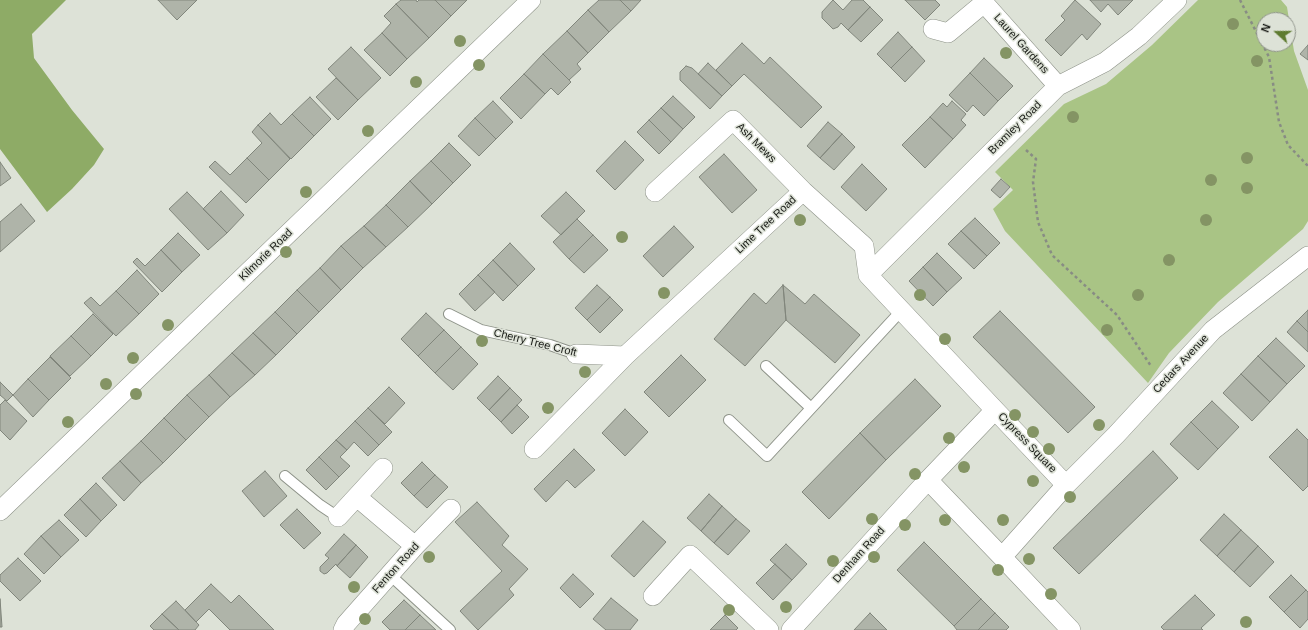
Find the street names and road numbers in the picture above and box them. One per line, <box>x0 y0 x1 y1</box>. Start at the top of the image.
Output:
street label: Laurel Gardens <box>991 11 1051 77</box>
street label: Bramley Road <box>986 99 1044 157</box>
street label: Ash Mews <box>733 120 779 166</box>
street label: Lime Tree Road <box>733 193 799 257</box>
street label: Kilmorie Road <box>237 226 295 284</box>
street label: Cherry Tree Croft <box>492 326 578 360</box>
street label: Cedars Avenue <box>1150 332 1212 396</box>
street label: Cypress Square <box>995 410 1059 476</box>
street label: Denham Road <box>830 524 888 586</box>
street label: Fenton Road <box>370 540 422 596</box>

